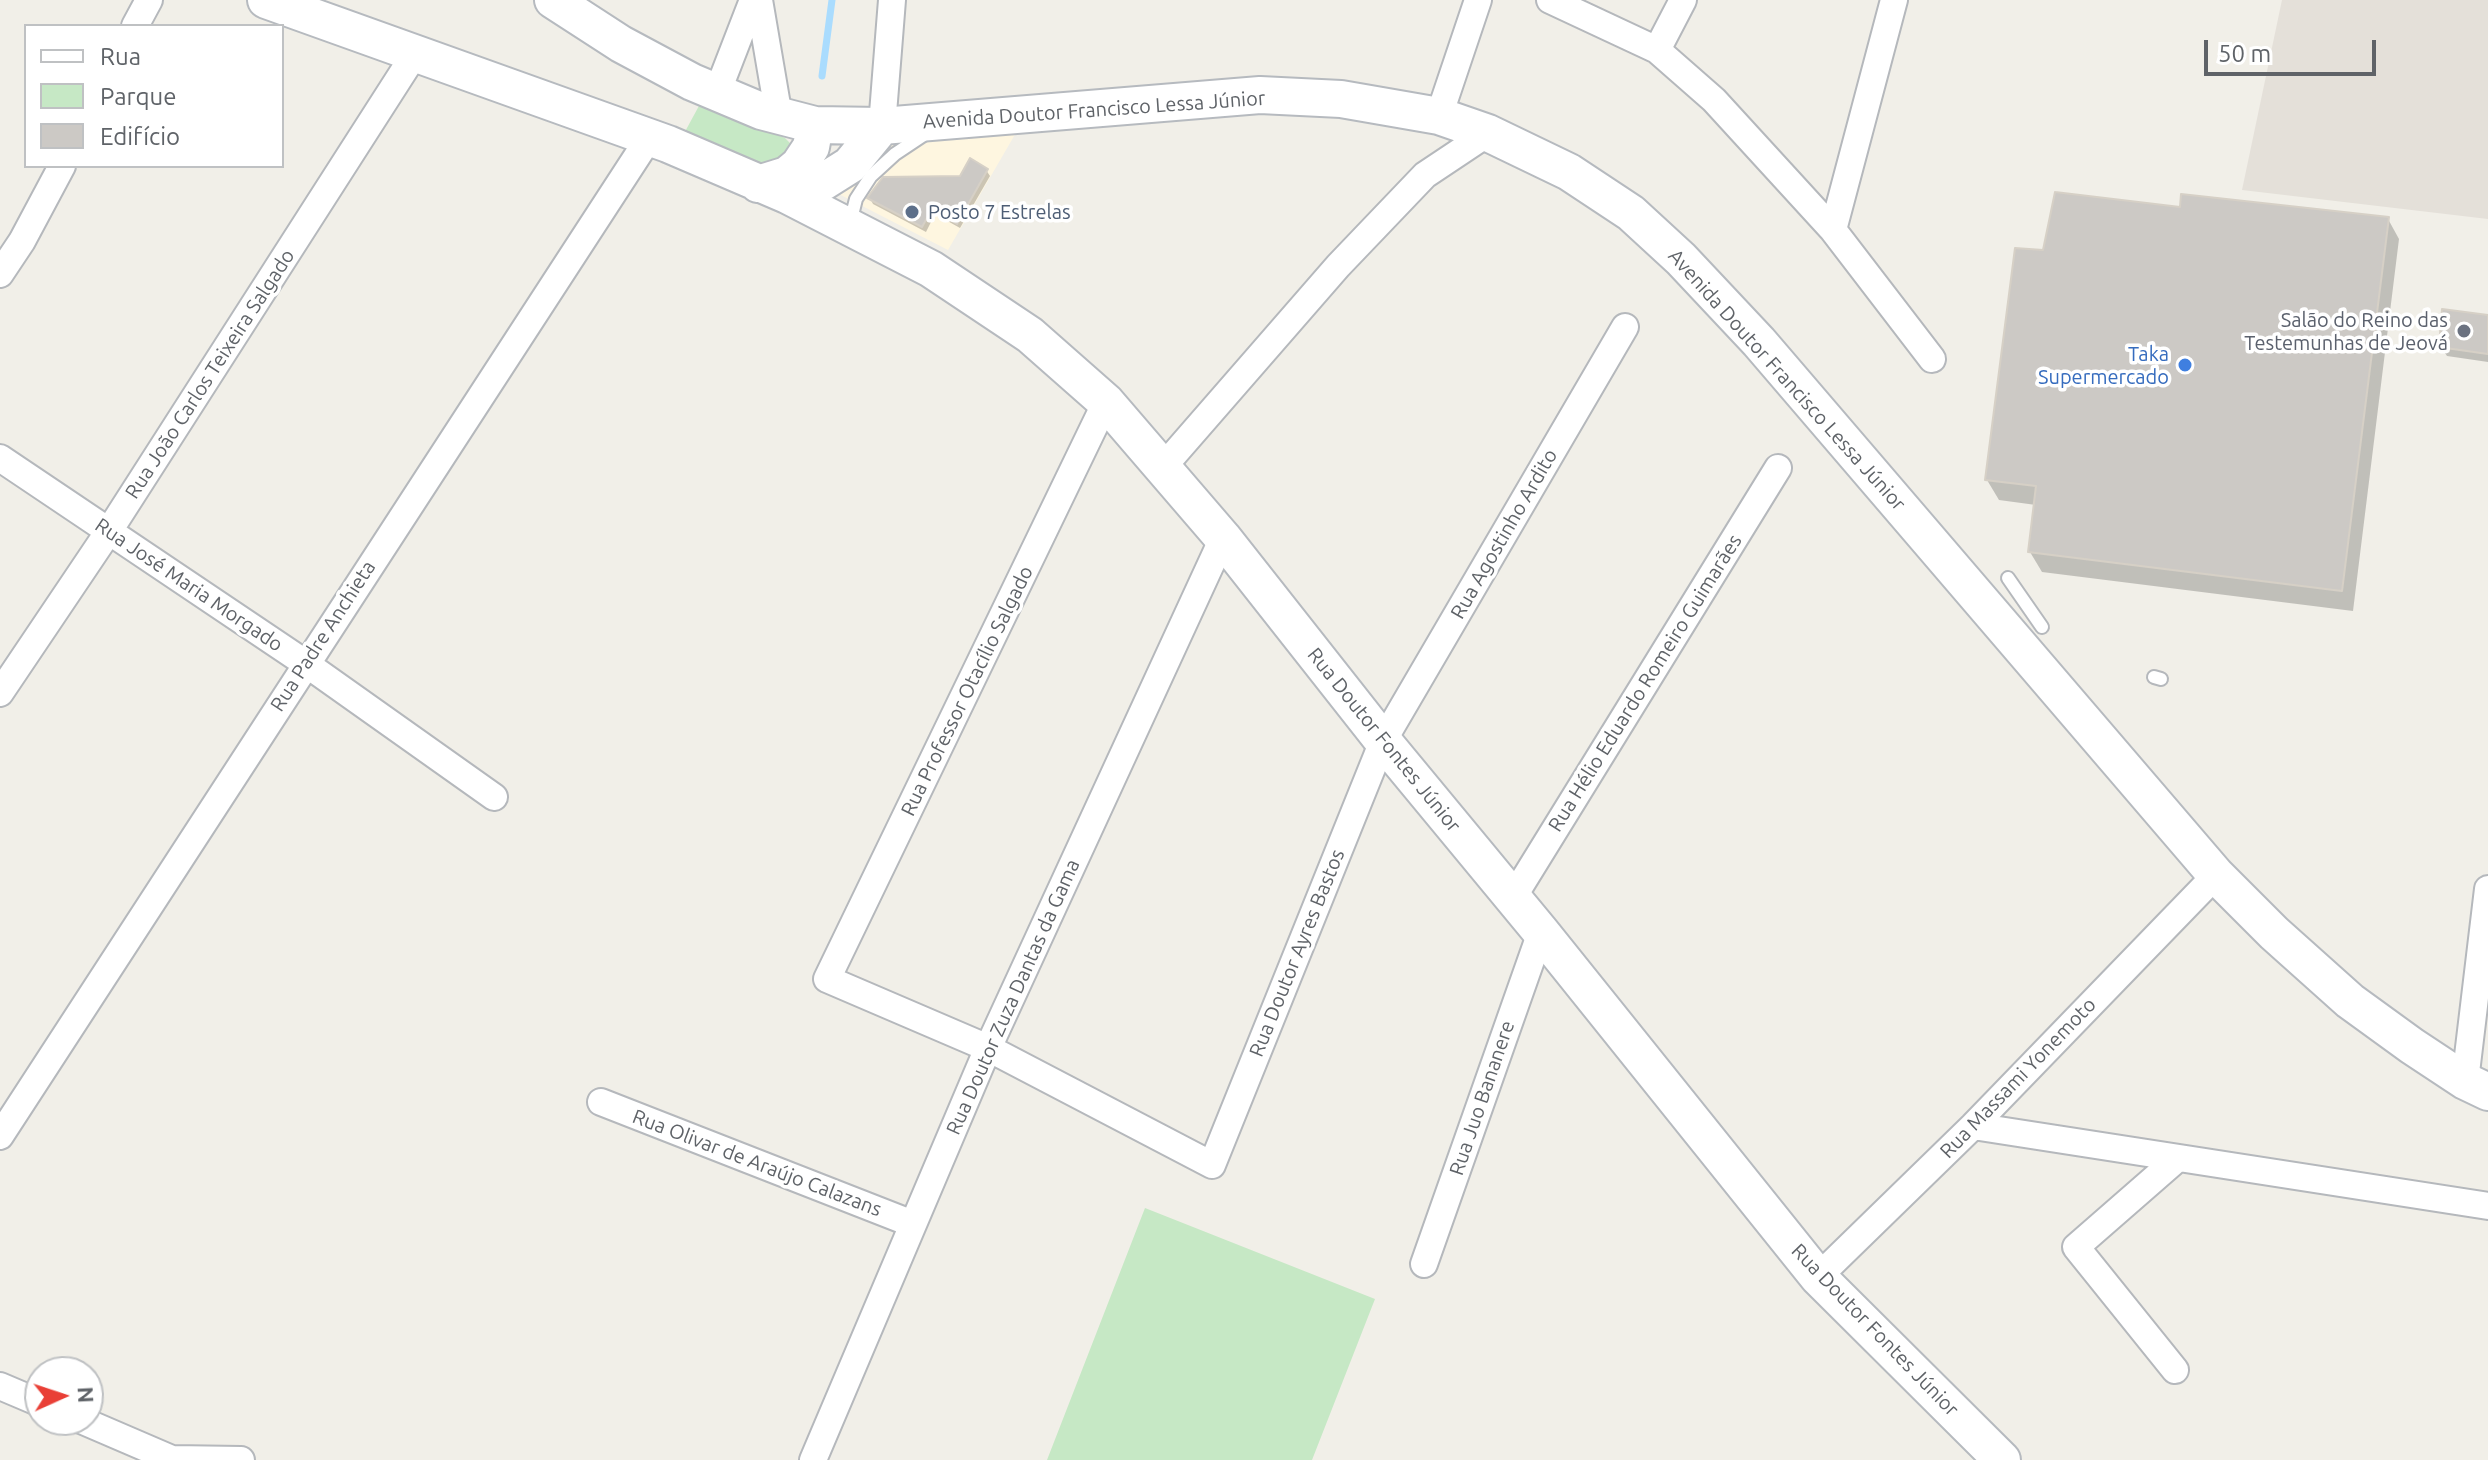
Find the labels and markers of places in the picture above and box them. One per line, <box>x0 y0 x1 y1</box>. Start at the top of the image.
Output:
place label: Posto 7 Estrelas <box>928 200 1071 224</box>
marker: Posto 7 Estrelas <box>903 203 921 221</box>
place label: Salão do Reino das Testemunhas de Jeová <box>2244 308 2448 355</box>
marker: Salão do Reino das Testemunhas de Jeová <box>2455 322 2473 340</box>
place label: Taka Supermercado <box>2038 342 2169 389</box>
marker: Taka Supermercado <box>2176 356 2194 374</box>

